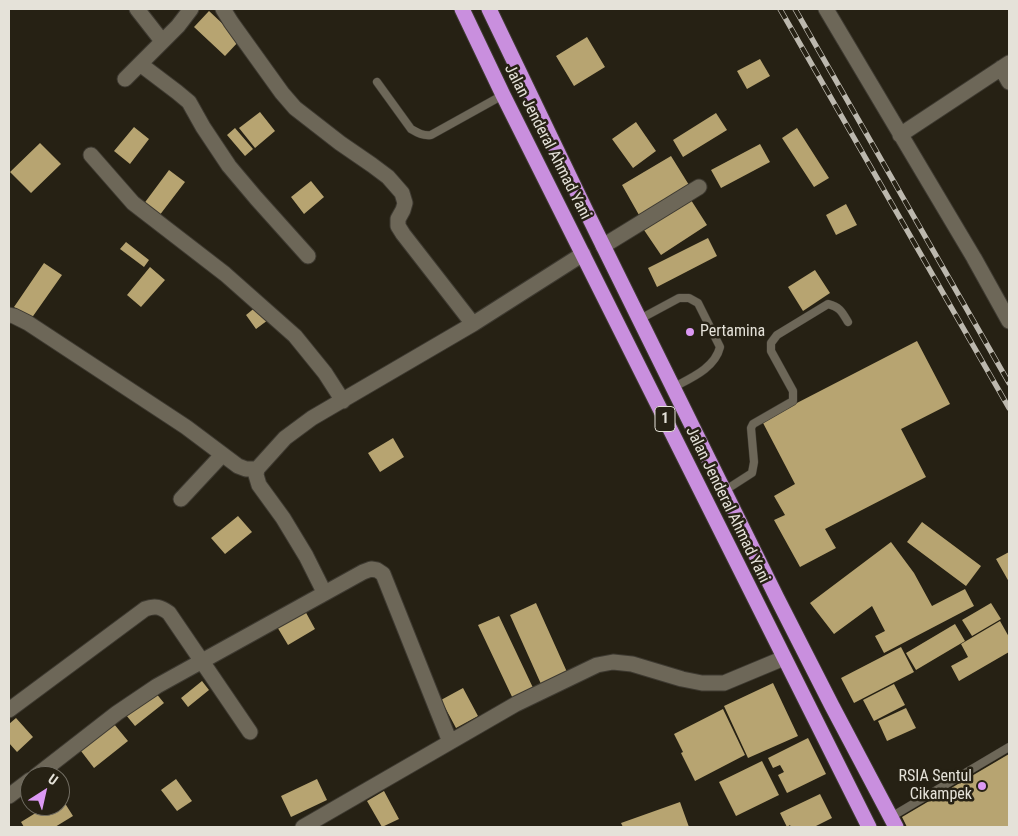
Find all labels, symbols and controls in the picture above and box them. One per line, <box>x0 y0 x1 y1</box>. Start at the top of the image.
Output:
street label: Jalan Jenderal Ahmad Yani <box>500 61 594 223</box>
place label: Pertamina <box>700 322 765 342</box>
marker: Pertamina <box>684 326 696 338</box>
road number: 1 <box>655 406 675 432</box>
street label: Jalan Jenderal Ahmad Yani <box>681 424 773 586</box>
north arrow <box>20 766 70 816</box>
place label: RSIA Sentul Cikampek <box>898 767 972 805</box>
text: U <box>45 771 61 788</box>
marker: RSIA Sentul Cikampek <box>976 780 988 792</box>

